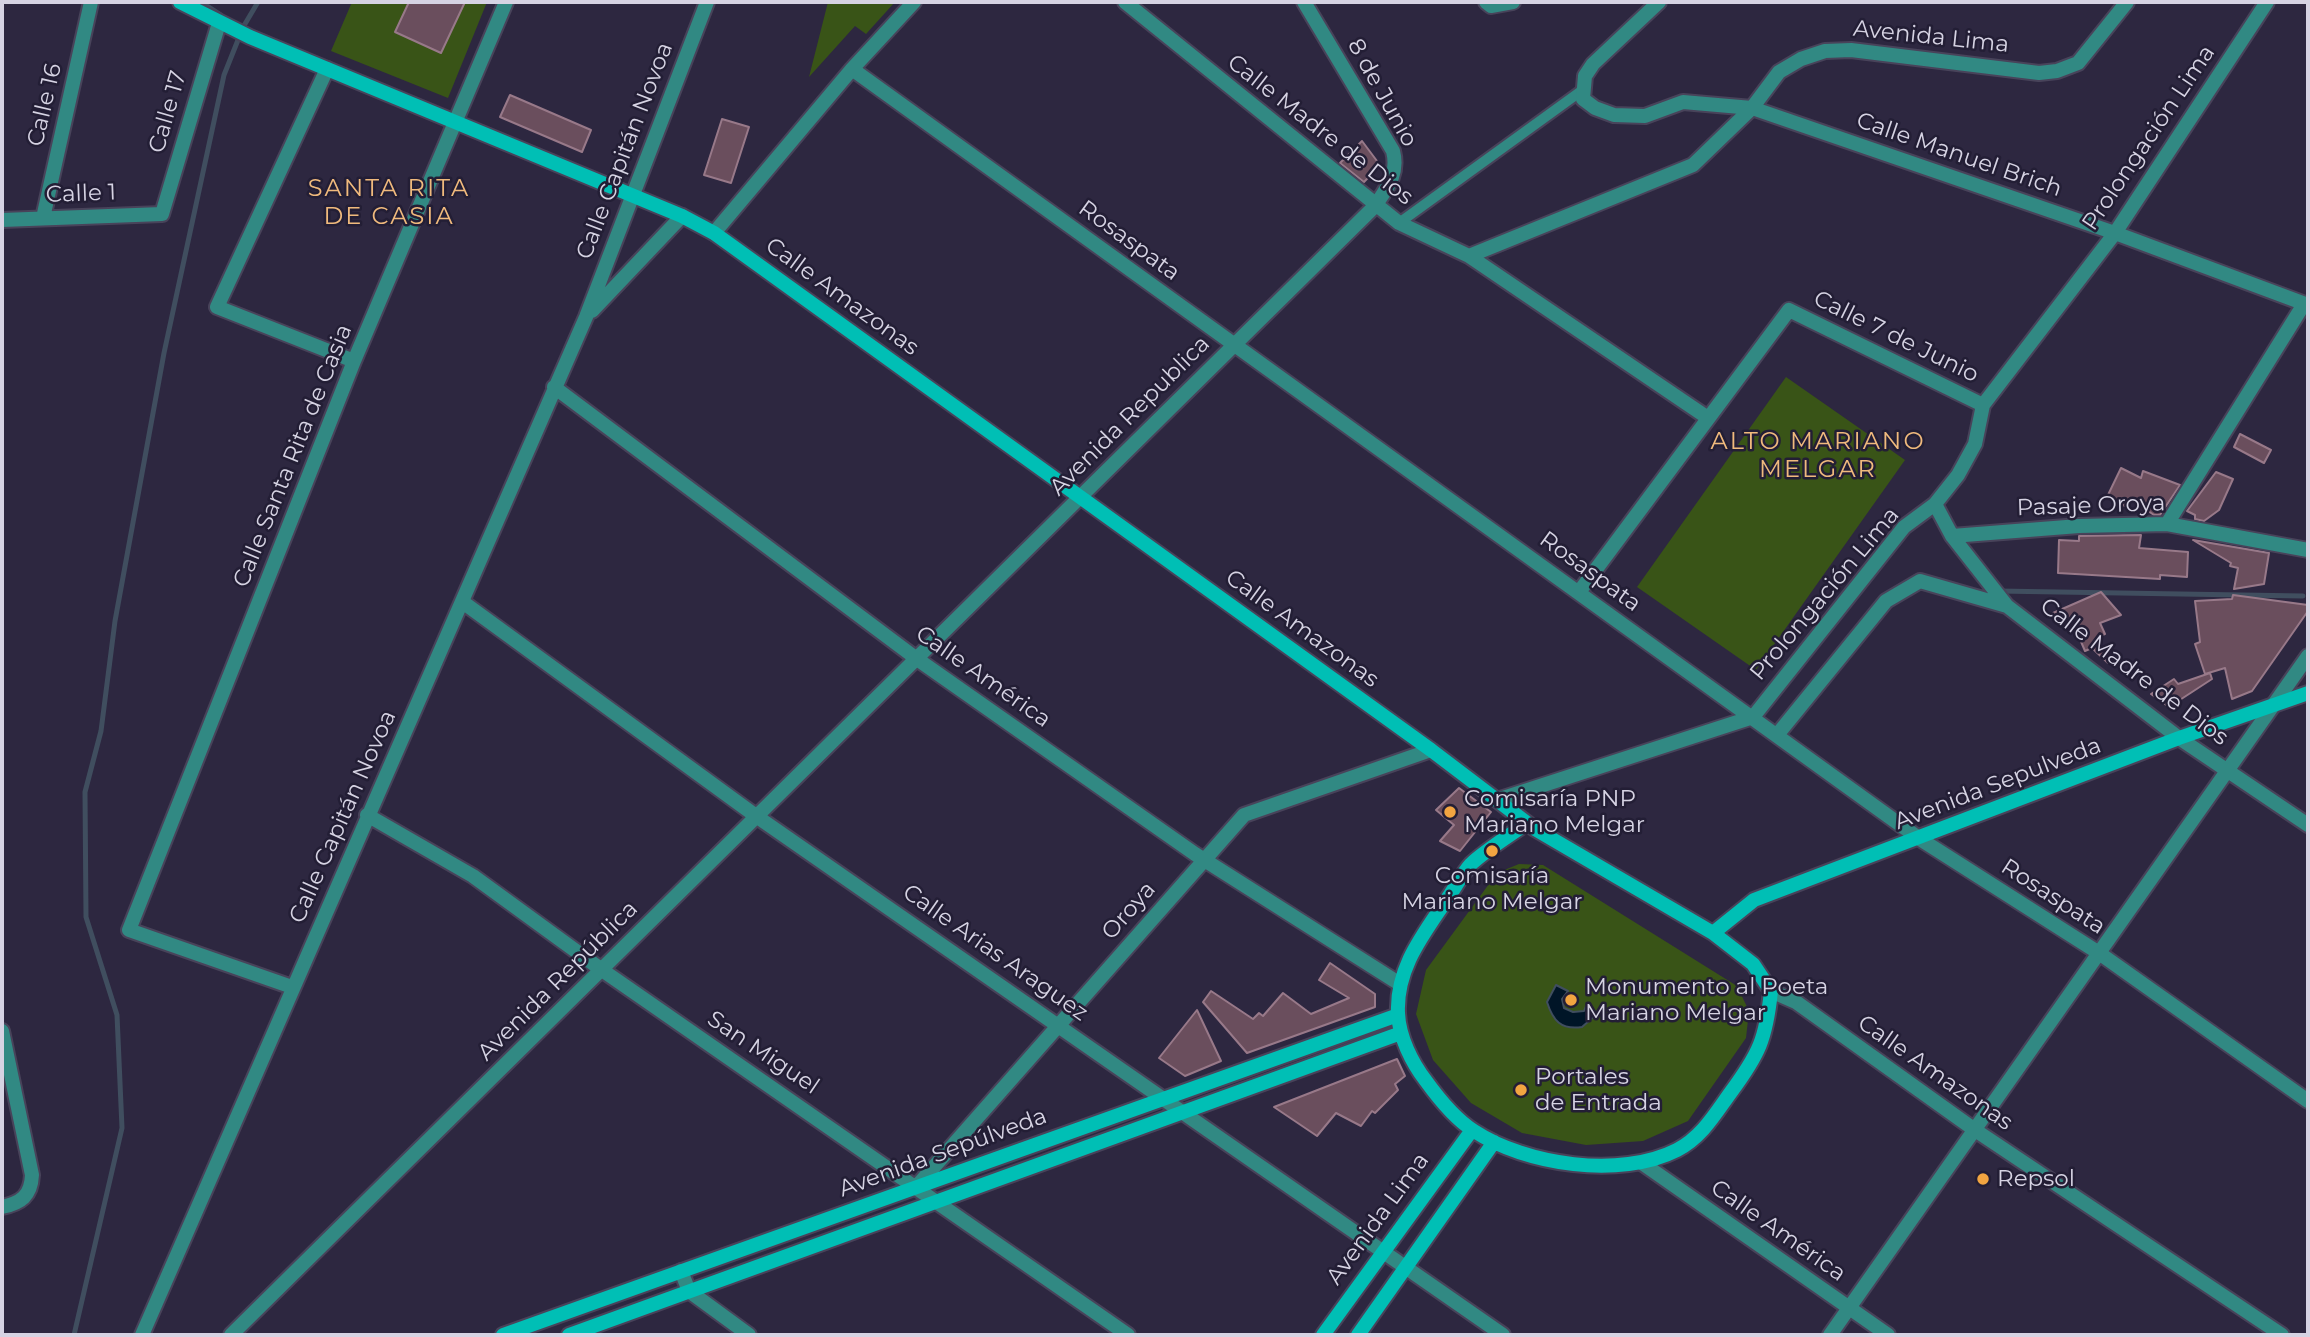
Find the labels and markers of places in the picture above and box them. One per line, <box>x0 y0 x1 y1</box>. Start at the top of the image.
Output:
place label: Comisaría PNP Mariano Melgar <box>1464 785 1645 839</box>
marker: Comisaría PNP Mariano Melgar <box>1442 804 1458 820</box>
marker: Comisaría Mariano Melgar <box>1484 843 1500 859</box>
place label: Comisaría Mariano Melgar <box>1402 862 1582 916</box>
place label: Monumento al Poeta Mariano Melgar <box>1585 973 1828 1027</box>
marker: Monumento al Poeta Mariano Melgar <box>1563 992 1579 1008</box>
place label: Portales de Entrada <box>1535 1063 1662 1117</box>
marker: Portales de Entrada <box>1513 1082 1529 1098</box>
place label: Repsol <box>1997 1165 2075 1193</box>
marker: Repsol <box>1975 1171 1991 1187</box>

